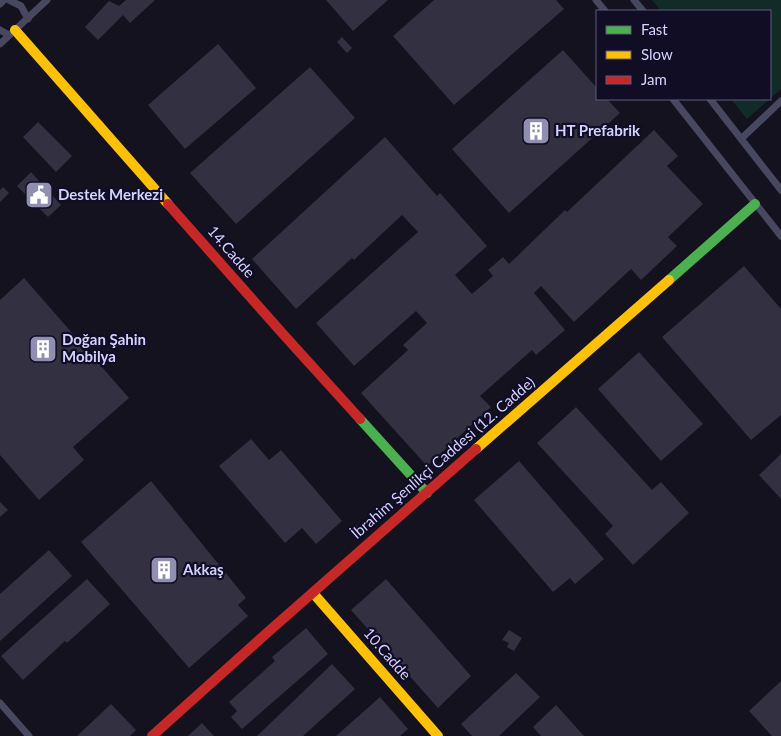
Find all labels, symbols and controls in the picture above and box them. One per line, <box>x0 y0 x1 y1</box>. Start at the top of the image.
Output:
legend <box>596 10 771 100</box>
text: Fast <box>641 20 668 38</box>
text: Slow <box>641 45 673 63</box>
text: Jam <box>641 70 667 88</box>
building icon: HT Prefabrik <box>521 116 551 146</box>
place label: HT Prefabrik <box>555 121 641 139</box>
public building icon: Destek Merkezi <box>24 180 54 210</box>
place label: Destek Merkezi <box>58 185 163 203</box>
street label: 14.Cadde <box>204 222 259 281</box>
place label: Doğan Şahin Mobilya <box>62 330 146 365</box>
building icon: Doğan Şahin Mobilya <box>28 334 58 364</box>
street label: İbrahim Şenlikçi Caddesi (12. Cadde) <box>347 373 538 542</box>
building icon: Akkaş <box>149 555 179 585</box>
place label: Akkaş <box>182 560 224 578</box>
street label: 10.Cadde <box>360 624 415 683</box>

